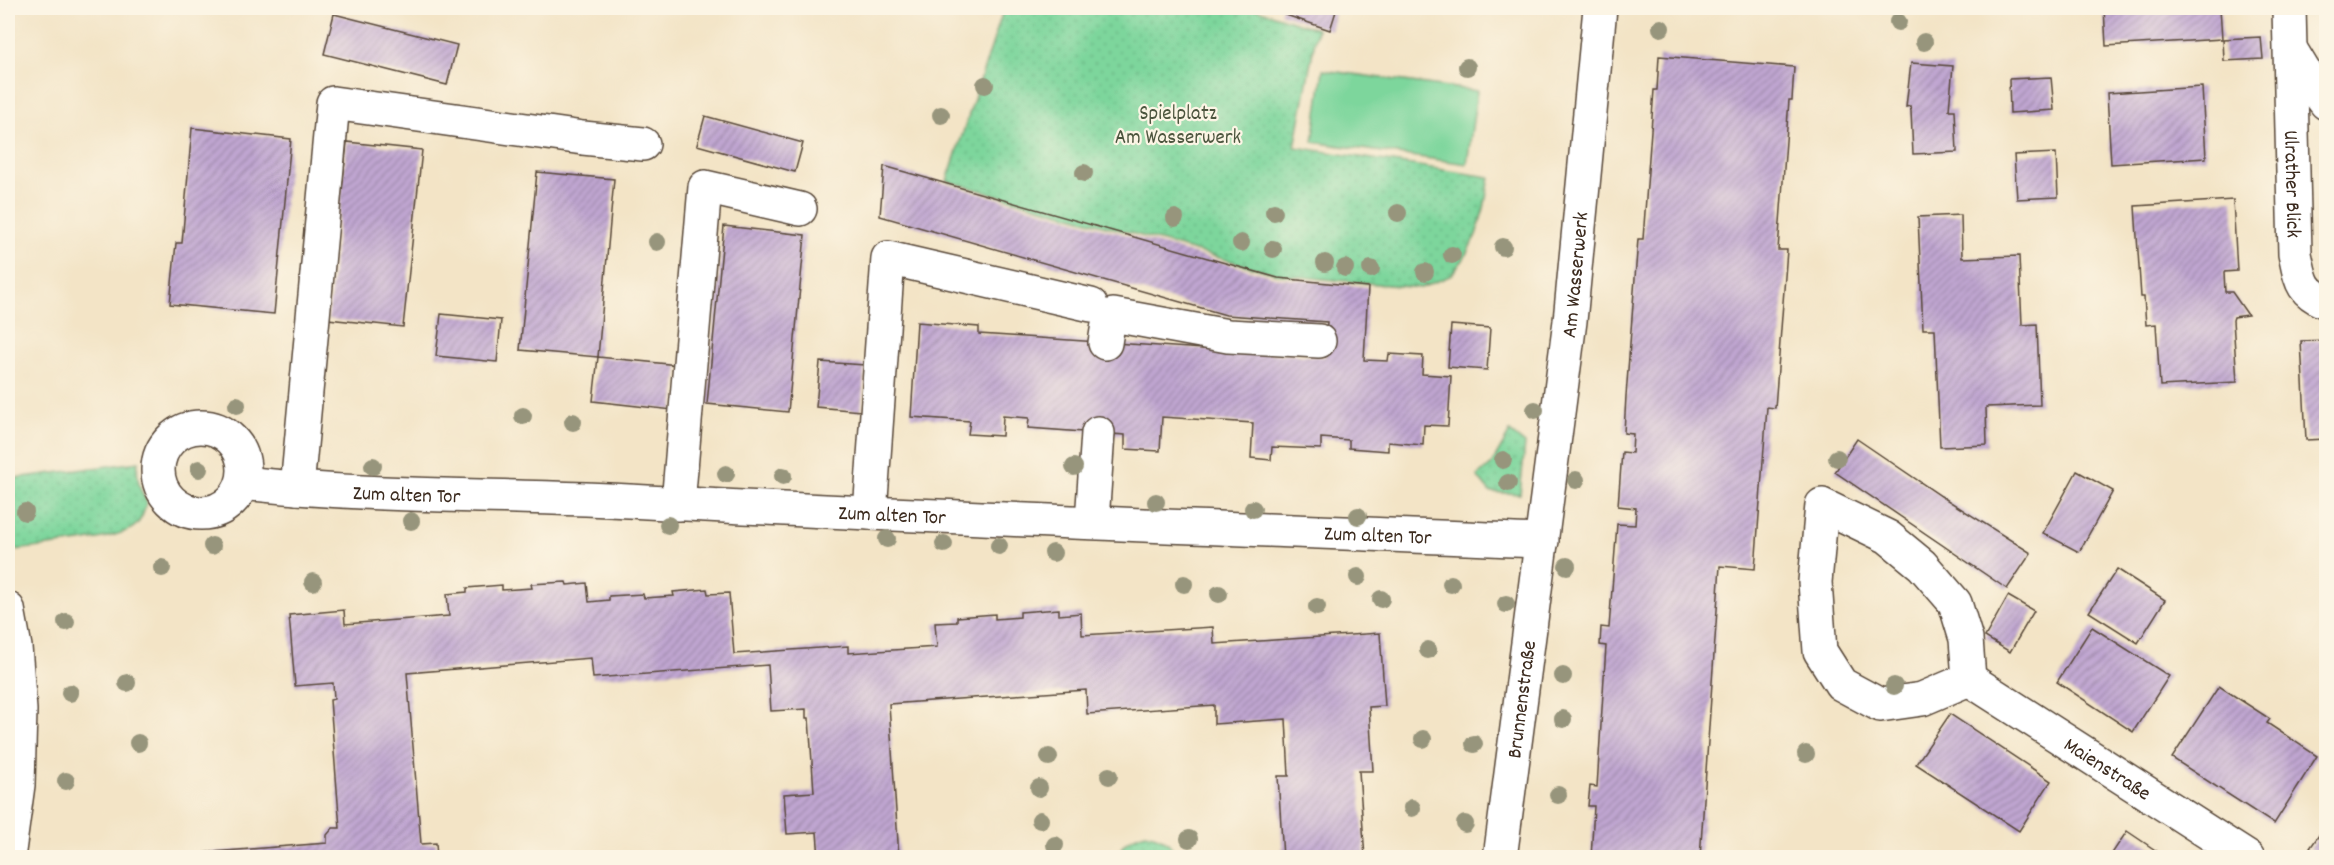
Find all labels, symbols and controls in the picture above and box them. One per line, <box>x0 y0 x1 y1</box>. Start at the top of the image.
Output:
park label: Spielplatz Am Wasserwerk <box>1115 100 1241 154</box>
street label: Ulrather Blick <box>2274 130 2307 238</box>
street label: Am Wasserwerk <box>1556 211 1598 340</box>
street label: Zum alten Tor <box>352 480 461 514</box>
street label: Zum alten Tor <box>838 500 947 535</box>
street label: Zum alten Tor <box>1323 520 1432 555</box>
street label: Brunnenstraße <box>1501 639 1546 761</box>
street label: Maienstraße <box>2057 731 2156 810</box>

